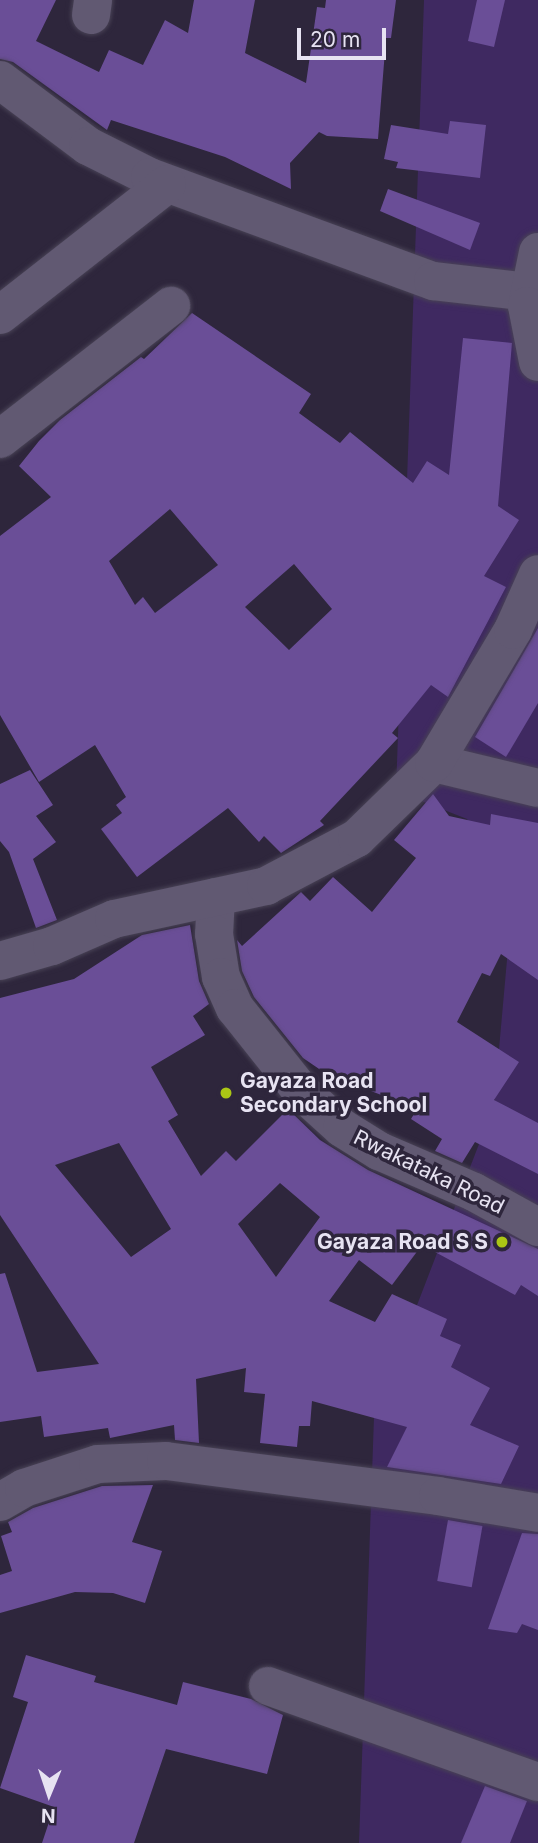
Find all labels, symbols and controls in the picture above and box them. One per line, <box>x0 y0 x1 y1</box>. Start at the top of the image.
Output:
scale bar <box>300 14 389 58</box>
text: 20 m <box>310 27 360 52</box>
place label: Gayaza Road Secondary School <box>240 1068 427 1118</box>
marker: Gayaza Road Secondary School <box>218 1085 234 1101</box>
street label: Rwakataka Road <box>350 1125 508 1219</box>
place label: Gayaza Road S S <box>317 1229 488 1255</box>
marker: Gayaza Road S S <box>494 1234 510 1250</box>
north arrow <box>14 1759 84 1829</box>
text: N <box>41 1804 56 1827</box>

